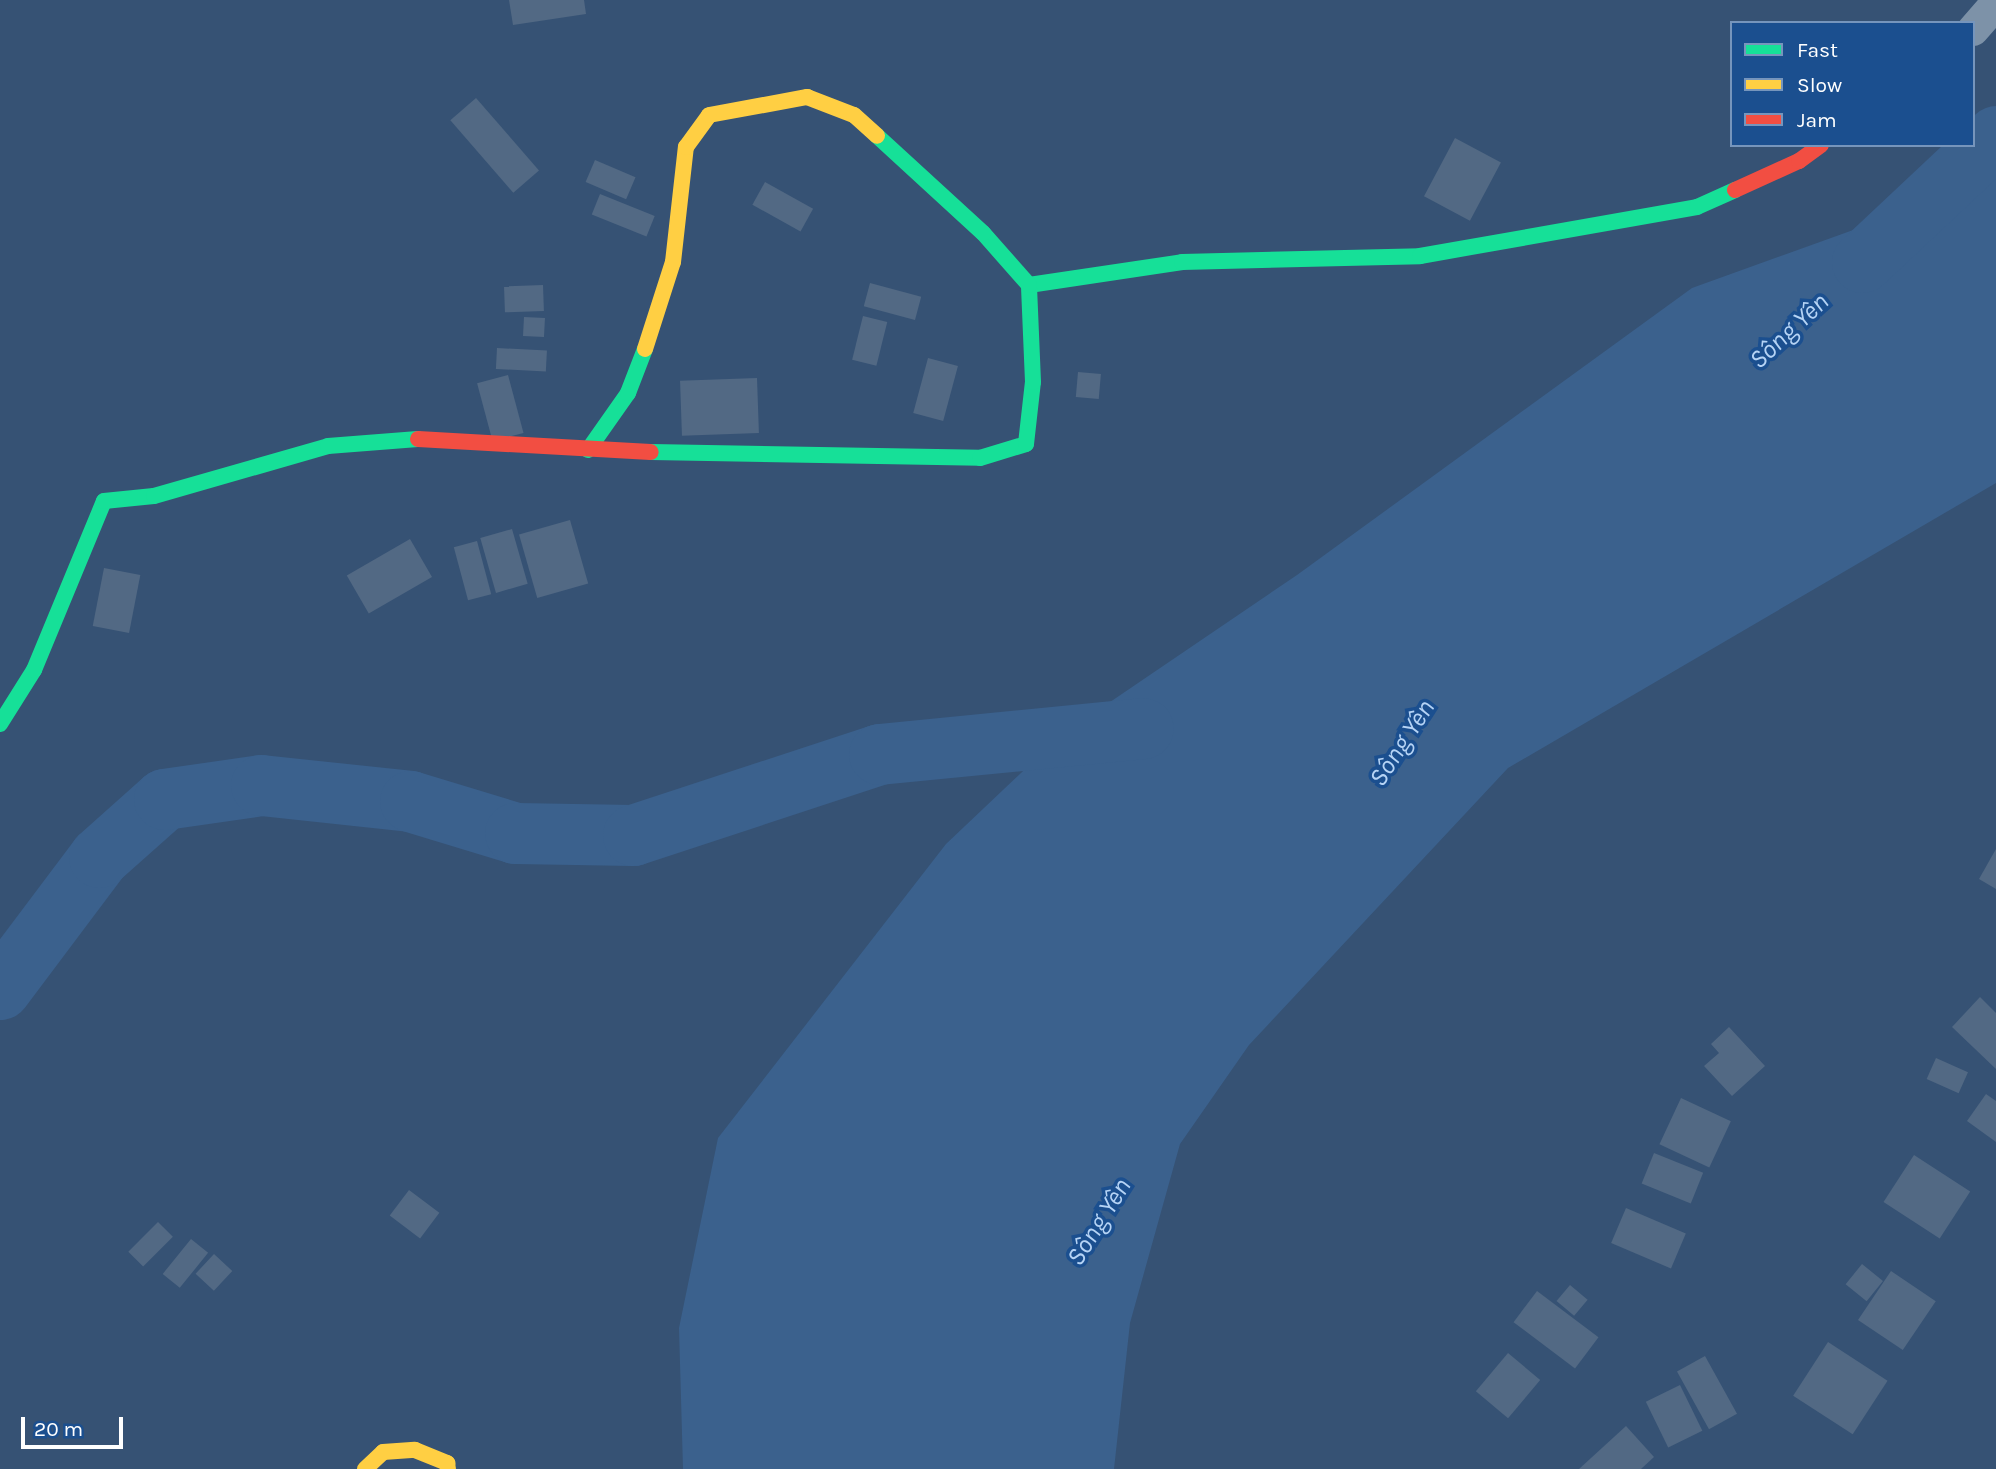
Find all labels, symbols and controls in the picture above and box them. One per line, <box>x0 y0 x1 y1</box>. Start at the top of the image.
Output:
legend <box>1730 21 1975 147</box>
text: Fast <box>1797 38 1838 62</box>
text: Slow <box>1797 73 1842 97</box>
text: Jam <box>1797 108 1837 132</box>
water label: Sông Yên <box>1743 286 1835 376</box>
water label: Sông Yên <box>1362 694 1442 792</box>
water label: Sông Yên <box>1060 1172 1138 1272</box>
scale bar <box>24 1402 126 1446</box>
text: 20 m <box>34 1417 83 1441</box>

